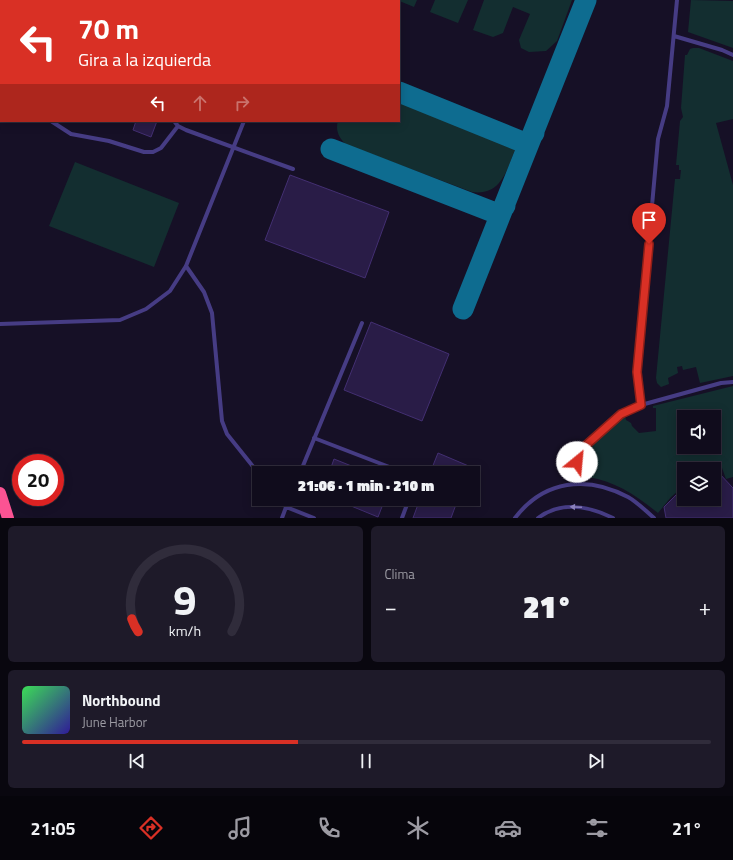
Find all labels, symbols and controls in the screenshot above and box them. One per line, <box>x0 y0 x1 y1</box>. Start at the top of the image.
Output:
text: 70 m <box>78 7 139 50</box>
icon: left <box>12 16 64 68</box>
text: Gira a la izquierda <box>78 46 211 73</box>
icon: left <box>147 92 169 114</box>
icon: ahead <box>189 92 211 114</box>
icon: right <box>231 92 253 114</box>
pin <box>632 203 666 244</box>
icon: arrive <box>638 209 660 231</box>
map controls <box>677 410 721 506</box>
button: sound <box>677 410 721 454</box>
position arrow <box>556 441 598 483</box>
speed limit sign: 20 <box>12 454 64 506</box>
button: layers <box>677 462 721 506</box>
text: 21:06 · 1 min · 210 m <box>298 474 434 497</box>
one-way arrow <box>570 504 582 511</box>
text: Clima <box>385 564 415 584</box>
text: 9 <box>174 568 197 631</box>
text: 21° <box>523 584 573 630</box>
text: − <box>385 590 397 624</box>
text: + <box>699 590 711 624</box>
text: km/h <box>169 620 201 642</box>
text: Northbound <box>82 689 161 712</box>
text: June Harbor <box>82 712 147 732</box>
icon: previous <box>126 750 148 772</box>
icon: pause <box>355 750 377 772</box>
icon: next <box>585 750 607 772</box>
icon: directions <box>137 814 165 842</box>
icon: music <box>226 814 254 842</box>
icon: phone <box>315 814 343 842</box>
icon: climate <box>404 814 432 842</box>
icon: car <box>494 814 522 842</box>
icon: filters <box>583 814 611 842</box>
text: 21:05 <box>31 815 76 842</box>
text: 21° <box>672 815 702 842</box>

